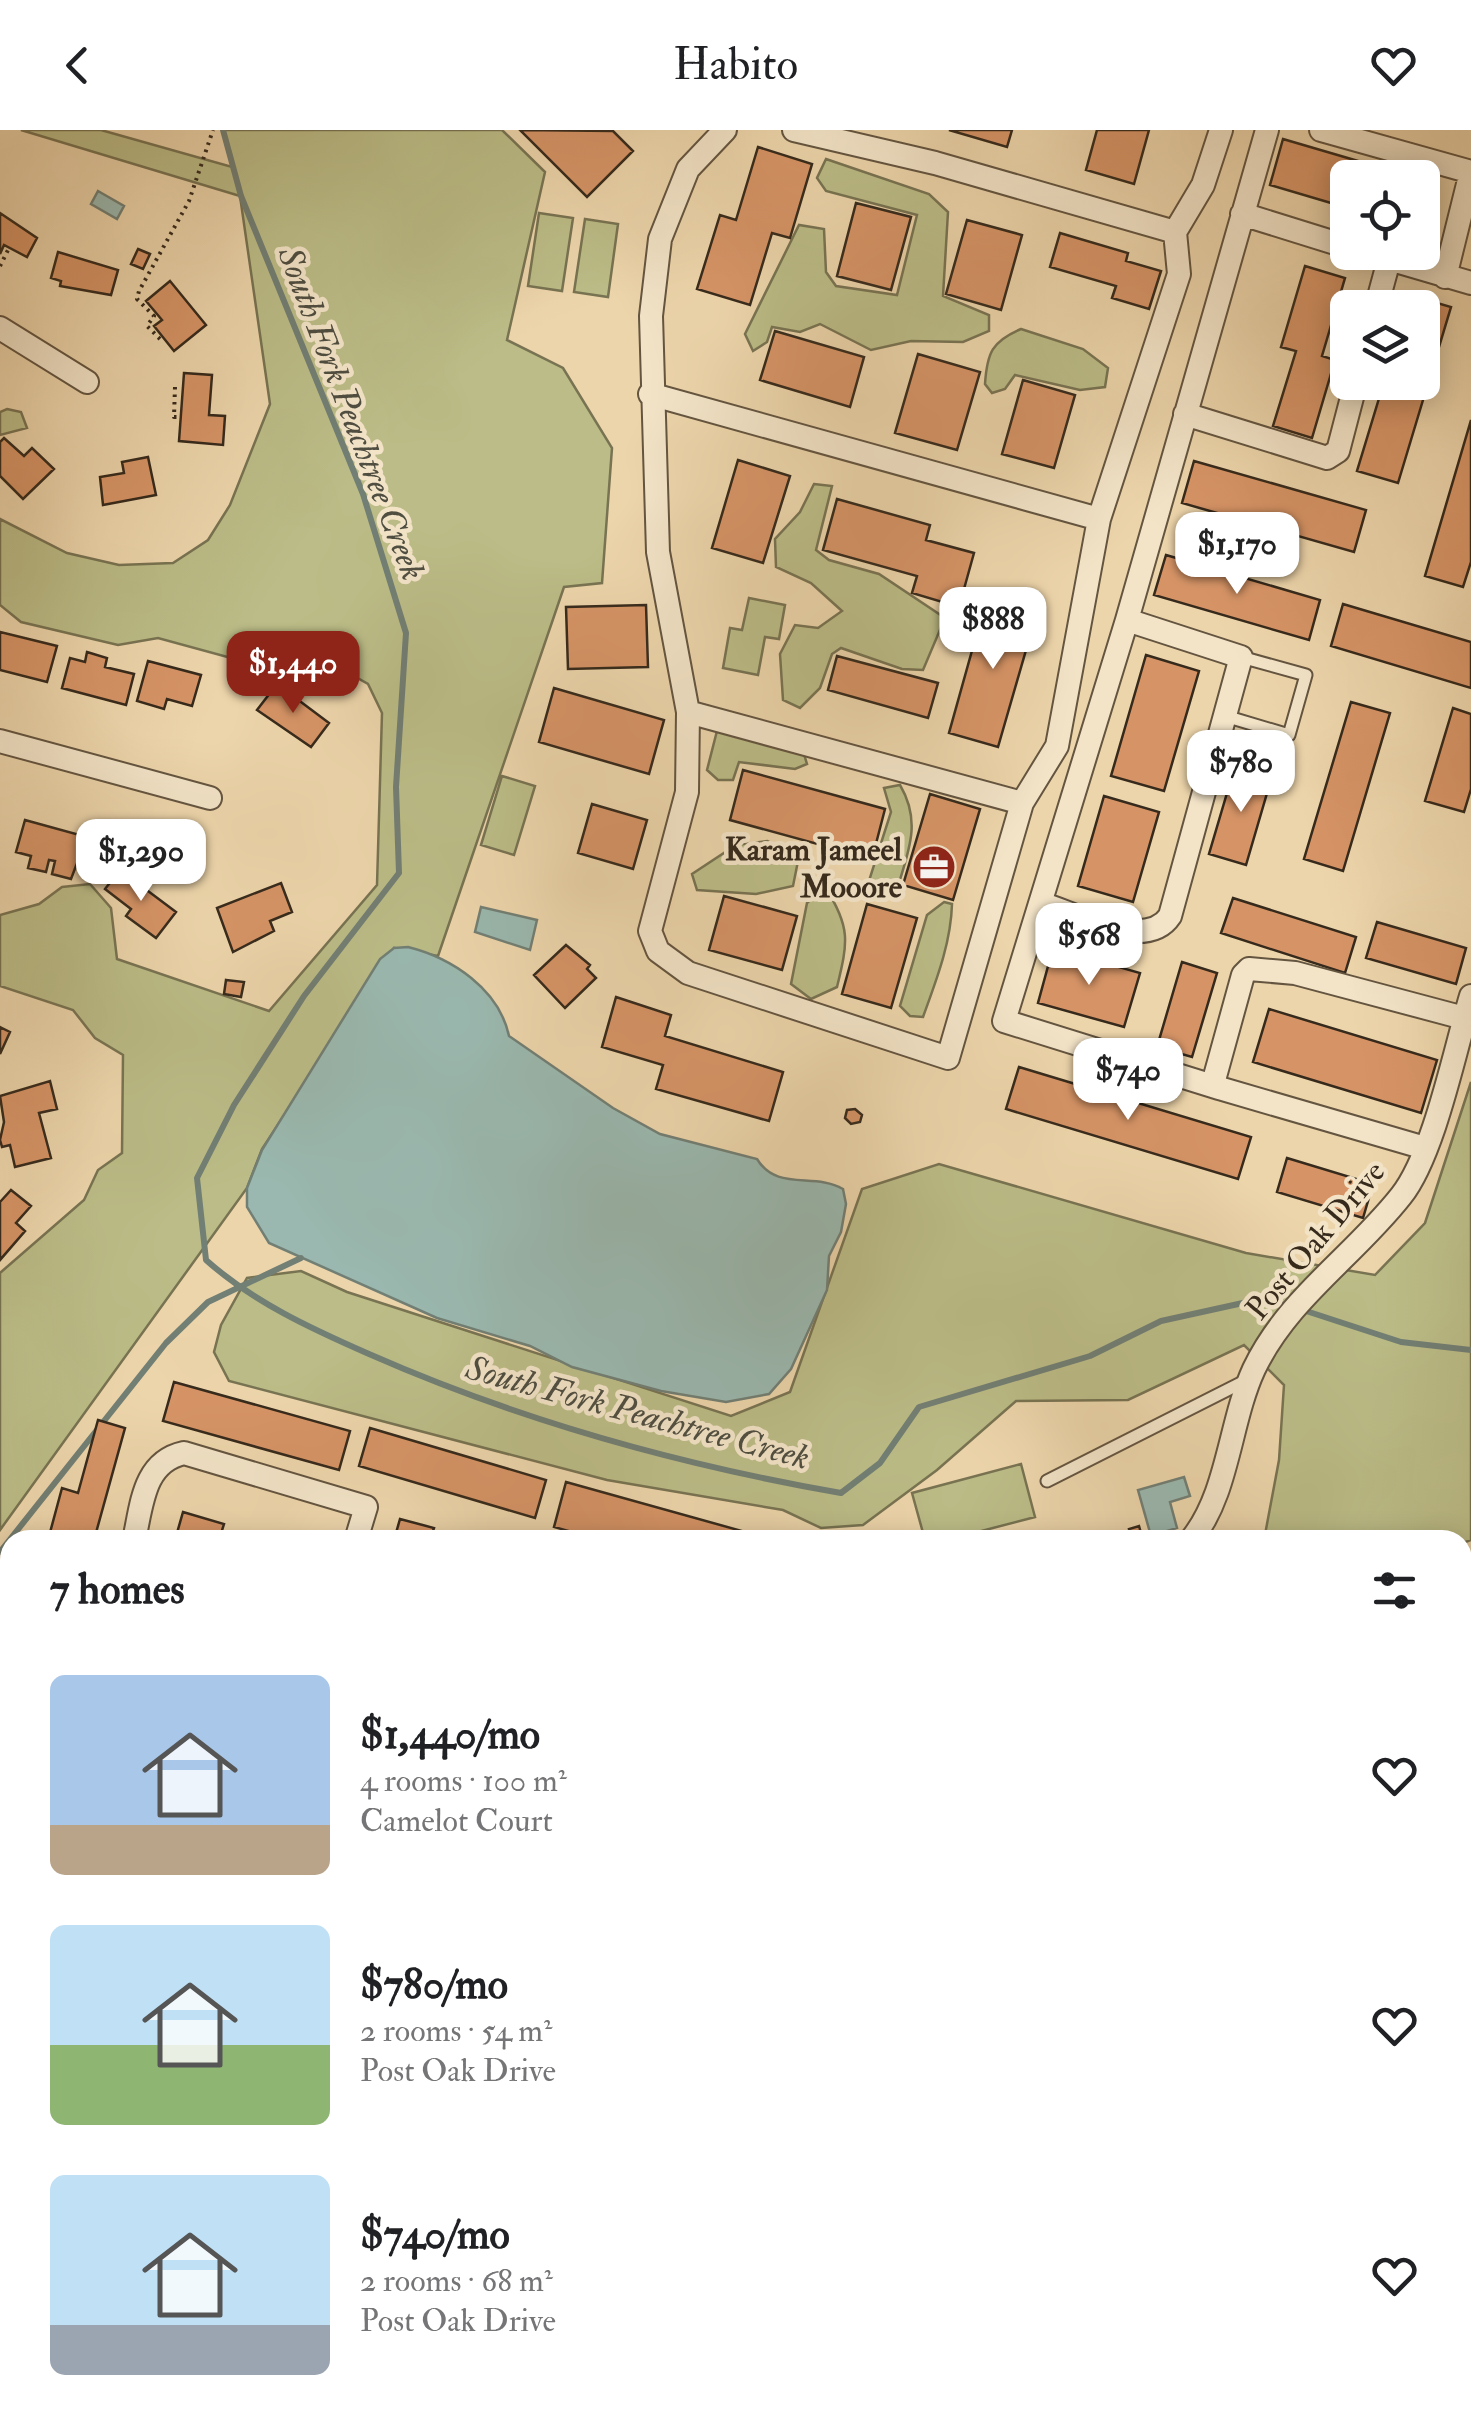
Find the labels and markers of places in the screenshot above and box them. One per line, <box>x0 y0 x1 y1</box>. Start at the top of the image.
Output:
pin: $1,170 <box>1156 512 1318 597</box>
pin: $888 <box>934 587 1052 672</box>
pin: $1,440 <box>212 631 374 716</box>
pin: $780 <box>1182 730 1300 815</box>
pin: $1,290 <box>60 819 222 904</box>
place label: Karam Jameel Mooore <box>725 830 903 907</box>
office icon: Karam Jameel Mooore <box>911 844 957 890</box>
pin: $568 <box>1030 903 1148 988</box>
pin: $740 <box>1069 1038 1187 1123</box>

